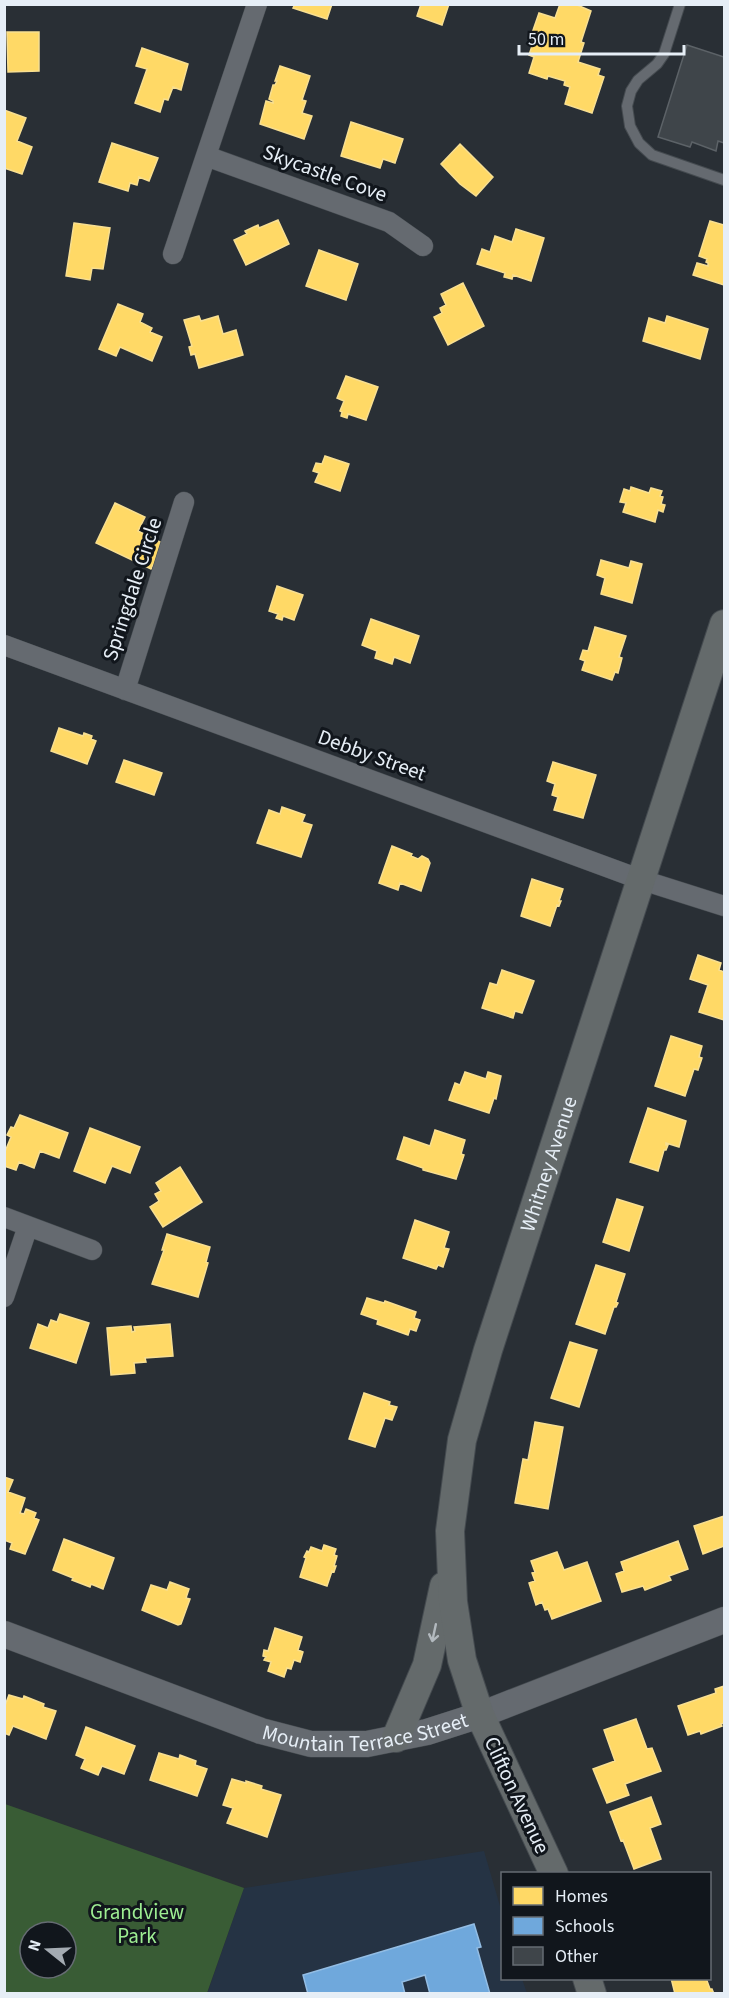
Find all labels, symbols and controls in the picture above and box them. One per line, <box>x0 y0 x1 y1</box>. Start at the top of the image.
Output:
scale bar <box>519 18 684 56</box>
text: 50 m <box>528 27 564 52</box>
street label: Skycastle Cove <box>259 137 391 209</box>
street label: Springdale Circle <box>95 514 169 664</box>
street label: Debby Street <box>314 722 430 788</box>
street label: Whitney Avenue <box>512 1092 585 1236</box>
one-way arrow <box>428 1622 439 1642</box>
street label: Mountain Terrace Street <box>259 1705 472 1759</box>
street label: Clifton Avenue <box>477 1731 557 1859</box>
legend <box>501 1872 711 1980</box>
text: Homes <box>555 1884 608 1909</box>
park label: Grandview Park <box>90 1897 184 1951</box>
text: Schools <box>555 1914 614 1939</box>
north arrow <box>18 1920 78 1980</box>
text: N <box>23 1937 47 1954</box>
text: Other <box>555 1944 599 1969</box>

